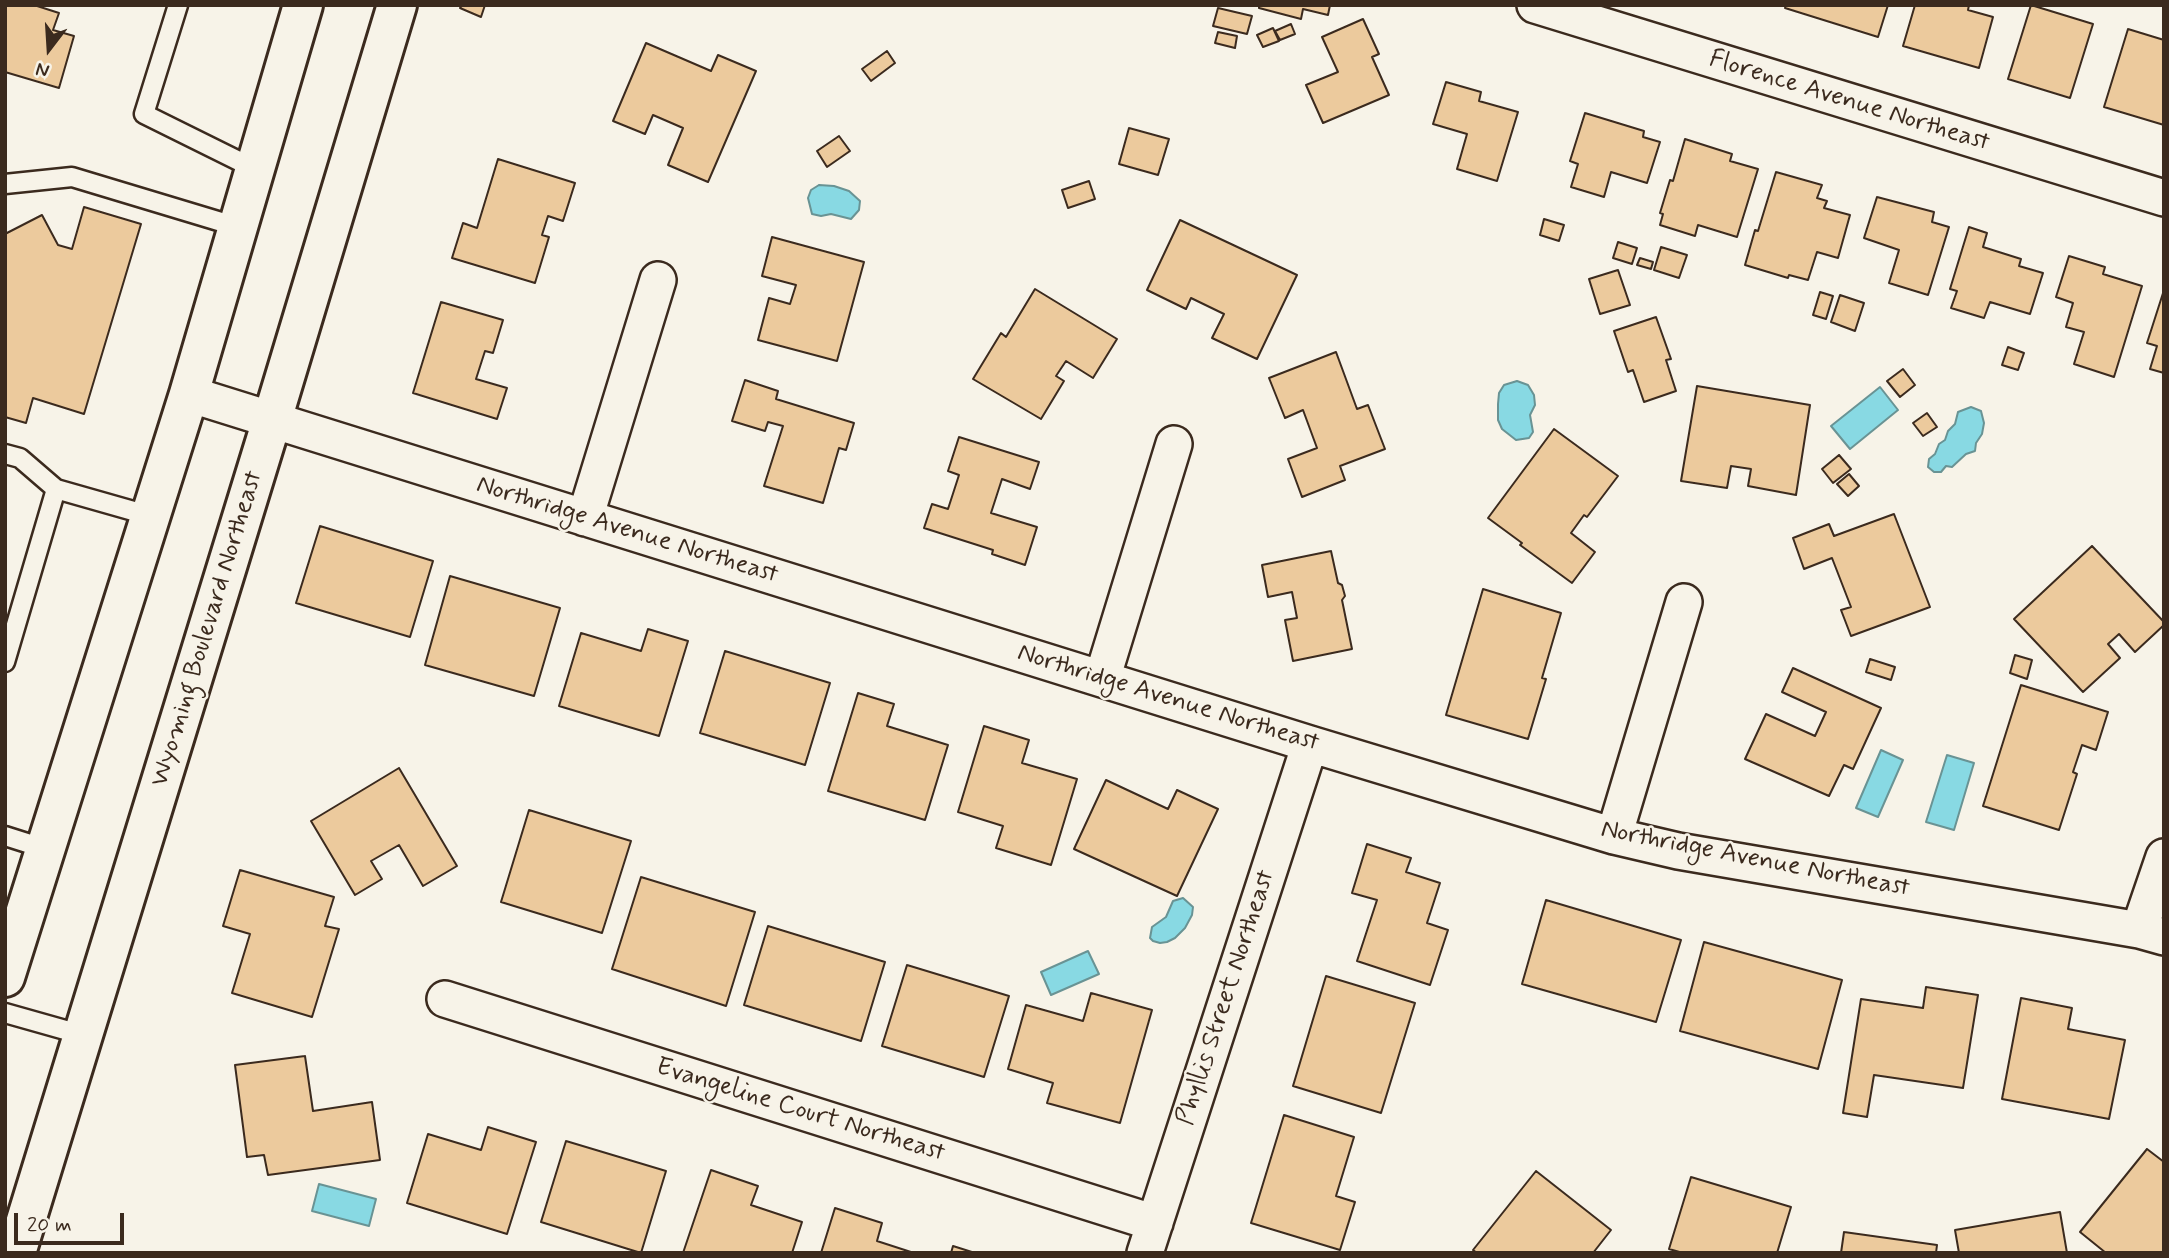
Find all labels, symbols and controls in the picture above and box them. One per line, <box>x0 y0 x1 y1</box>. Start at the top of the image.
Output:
north arrow <box>14 14 84 84</box>
street label: Florence Avenue Northeast <box>1705 44 1993 160</box>
text: N <box>33 56 52 83</box>
street label: Wyoming Boulevard Northeast <box>145 467 271 791</box>
street label: Northridge Avenue Northeast <box>472 470 782 592</box>
street label: Northridge Avenue Northeast <box>1013 638 1323 760</box>
street label: Northridge Avenue Northeast <box>1598 815 1912 905</box>
street label: Phyllis Street Northeast <box>1171 866 1283 1130</box>
street label: Evangeline Court Northeast <box>652 1052 948 1170</box>
scale bar <box>18 1198 128 1242</box>
text: 20 m <box>27 1211 72 1239</box>

